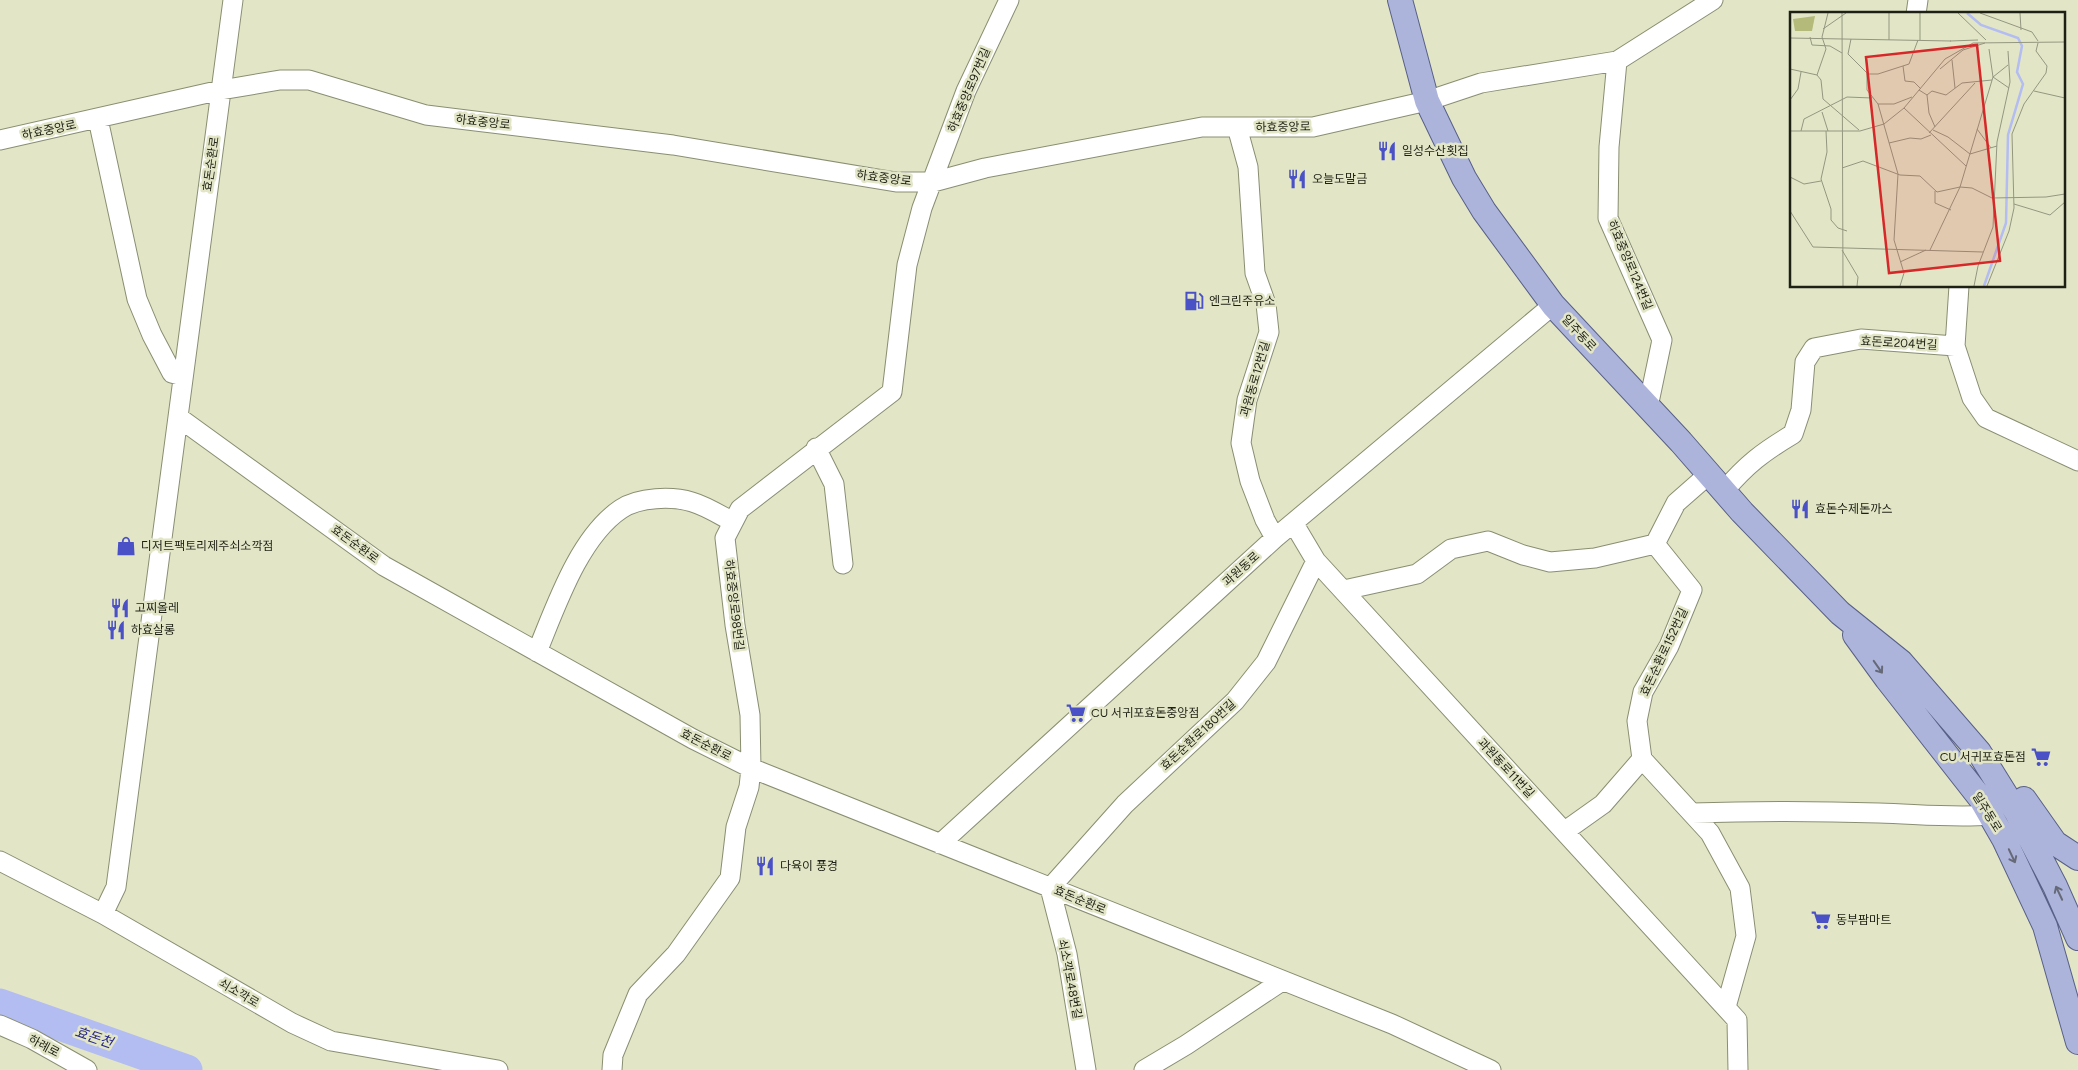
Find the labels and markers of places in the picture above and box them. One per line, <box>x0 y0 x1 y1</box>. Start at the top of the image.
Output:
restaurant icon: 일성수산횟집 <box>1376 140 1398 162</box>
place label: 일성수산횟집 <box>1402 144 1468 158</box>
restaurant icon: 오늘도말금 <box>1286 168 1308 190</box>
place label: 오늘도말금 <box>1312 172 1367 186</box>
fuel station icon: 엔크린주유소 <box>1183 290 1205 312</box>
place label: 엔크린주유소 <box>1209 294 1275 308</box>
restaurant icon: 효돈수제돈까스 <box>1789 498 1811 520</box>
place label: 효돈수제돈까스 <box>1815 502 1892 516</box>
shop icon: 디저트팩토리제주쇠소깍점 <box>115 535 137 557</box>
place label: 디저트팩토리제주쇠소깍점 <box>141 539 273 553</box>
restaurant icon: 고찌올레 <box>109 597 131 619</box>
place label: 고찌올레 <box>135 601 179 615</box>
restaurant icon: 하효살롱 <box>105 619 127 641</box>
place label: 하효살롱 <box>131 623 175 637</box>
supermarket icon: CU 서귀포효돈중앙점 <box>1065 702 1087 724</box>
place label: CU 서귀포효돈중앙점 <box>1091 706 1199 720</box>
supermarket icon: CU 서귀포효돈점 <box>2030 746 2052 768</box>
place label: CU 서귀포효돈점 <box>1940 750 2026 764</box>
restaurant icon: 다육이 풍경 <box>754 855 776 877</box>
place label: 다육이 풍경 <box>780 859 838 873</box>
supermarket icon: 동부팜마트 <box>1810 909 1832 931</box>
place label: 동부팜마트 <box>1836 913 1891 927</box>

